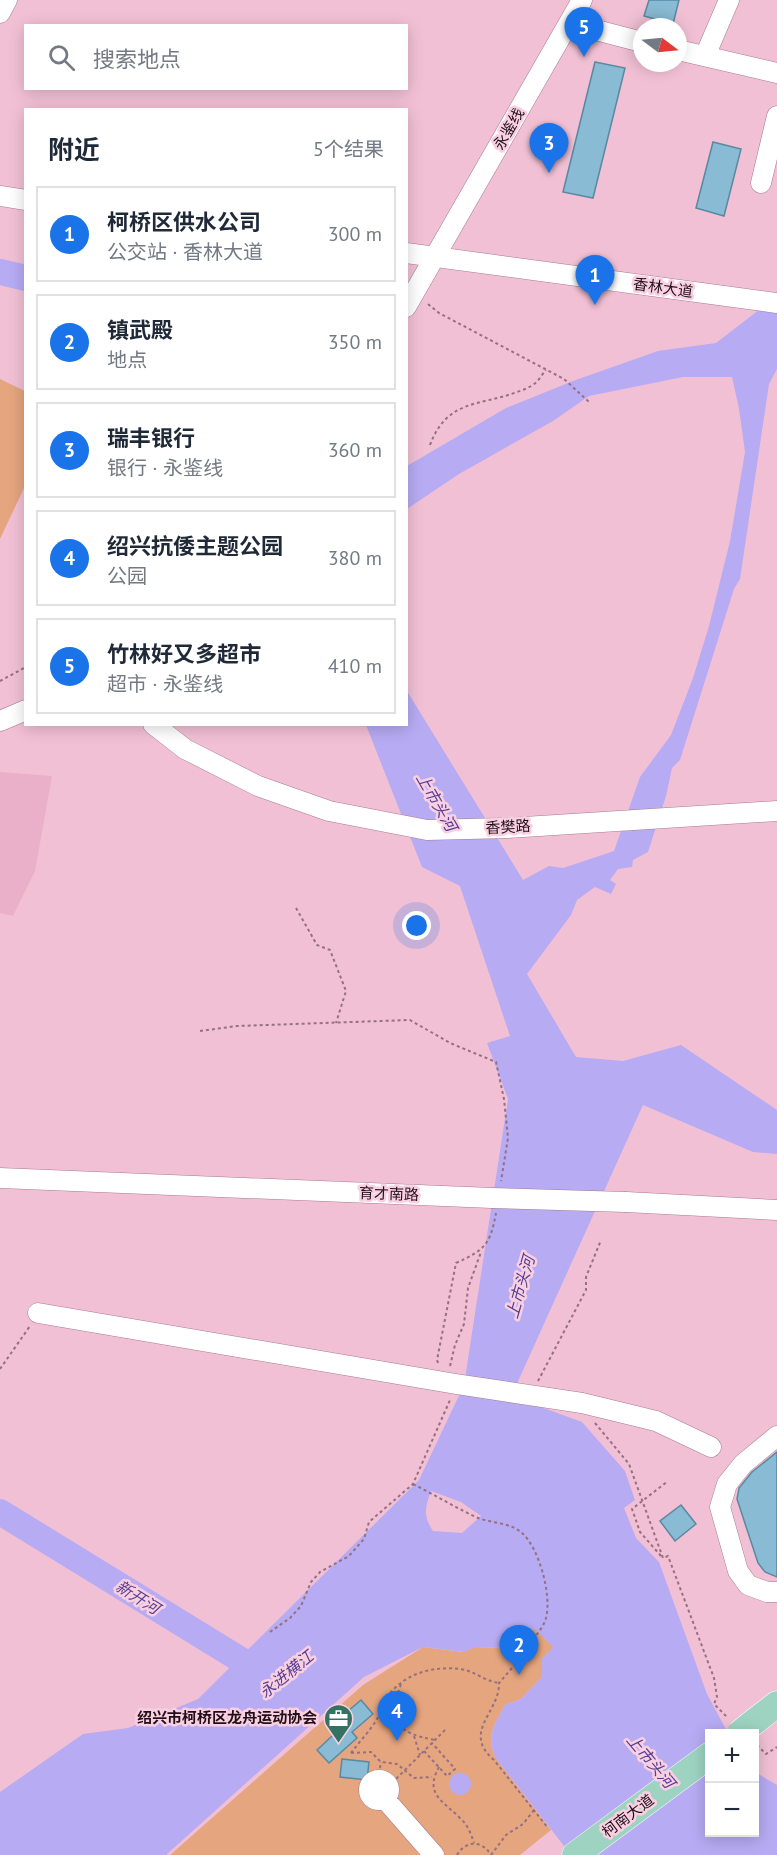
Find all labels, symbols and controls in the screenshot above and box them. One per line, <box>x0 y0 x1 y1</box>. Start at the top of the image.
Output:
pin: 5 <box>564 8 604 57</box>
north arrow <box>633 18 687 72</box>
search box <box>24 24 408 90</box>
icon: search <box>45 41 78 74</box>
text: 搜索地点 <box>93 45 181 73</box>
street label: 永鉴线 <box>489 105 528 153</box>
pin: 3 <box>530 124 568 173</box>
text: 附近 <box>48 133 100 166</box>
text: 5个结果 <box>313 136 384 162</box>
text: 柯桥区供水公司 <box>107 208 261 236</box>
text: 1 <box>64 221 75 247</box>
text: 300 m <box>328 221 382 247</box>
text: 公交站 · 香林大道 <box>107 239 263 265</box>
pin: 1 <box>576 256 614 305</box>
street label: 香林大道 <box>632 274 694 301</box>
text: 镇武殿 <box>107 316 173 344</box>
text: 2 <box>64 329 75 355</box>
text: 350 m <box>328 329 382 355</box>
text: 地点 <box>107 347 147 373</box>
text: 瑞丰银行 <box>107 424 195 452</box>
text: 3 <box>64 437 75 463</box>
text: 360 m <box>328 437 382 463</box>
text: 银行 · 永鉴线 <box>107 455 223 481</box>
text: 绍兴抗倭主题公园 <box>107 532 283 560</box>
text: 4 <box>64 545 75 571</box>
text: 380 m <box>328 545 382 571</box>
text: 公园 <box>107 563 147 589</box>
text: 竹林好又多超市 <box>107 640 261 668</box>
text: 5 <box>64 653 75 679</box>
text: 410 m <box>328 653 382 679</box>
text: 超市 · 永鉴线 <box>107 671 223 697</box>
water label: 上市头河 <box>412 769 463 837</box>
street label: 香樊路 <box>485 816 531 837</box>
your location <box>402 911 431 940</box>
street label: 育才南路 <box>359 1183 419 1204</box>
water label: 上市头河 <box>502 1251 539 1321</box>
water label: 新开河 <box>112 1576 166 1620</box>
pin: 2 <box>500 1626 538 1675</box>
water label: 永进横江 <box>255 1645 319 1702</box>
pin: 4 <box>378 1692 416 1741</box>
office icon: 绍兴市柯桥区龙舟运动协会 <box>322 1702 354 1744</box>
place label: 绍兴市柯桥区龙舟运动协会 <box>137 1708 317 1727</box>
map controls <box>705 1729 759 1837</box>
button: + <box>705 1729 759 1783</box>
water label: 上市头河 <box>623 1730 681 1794</box>
button: − <box>705 1783 759 1837</box>
street label: 柯南大道 <box>598 1790 657 1841</box>

